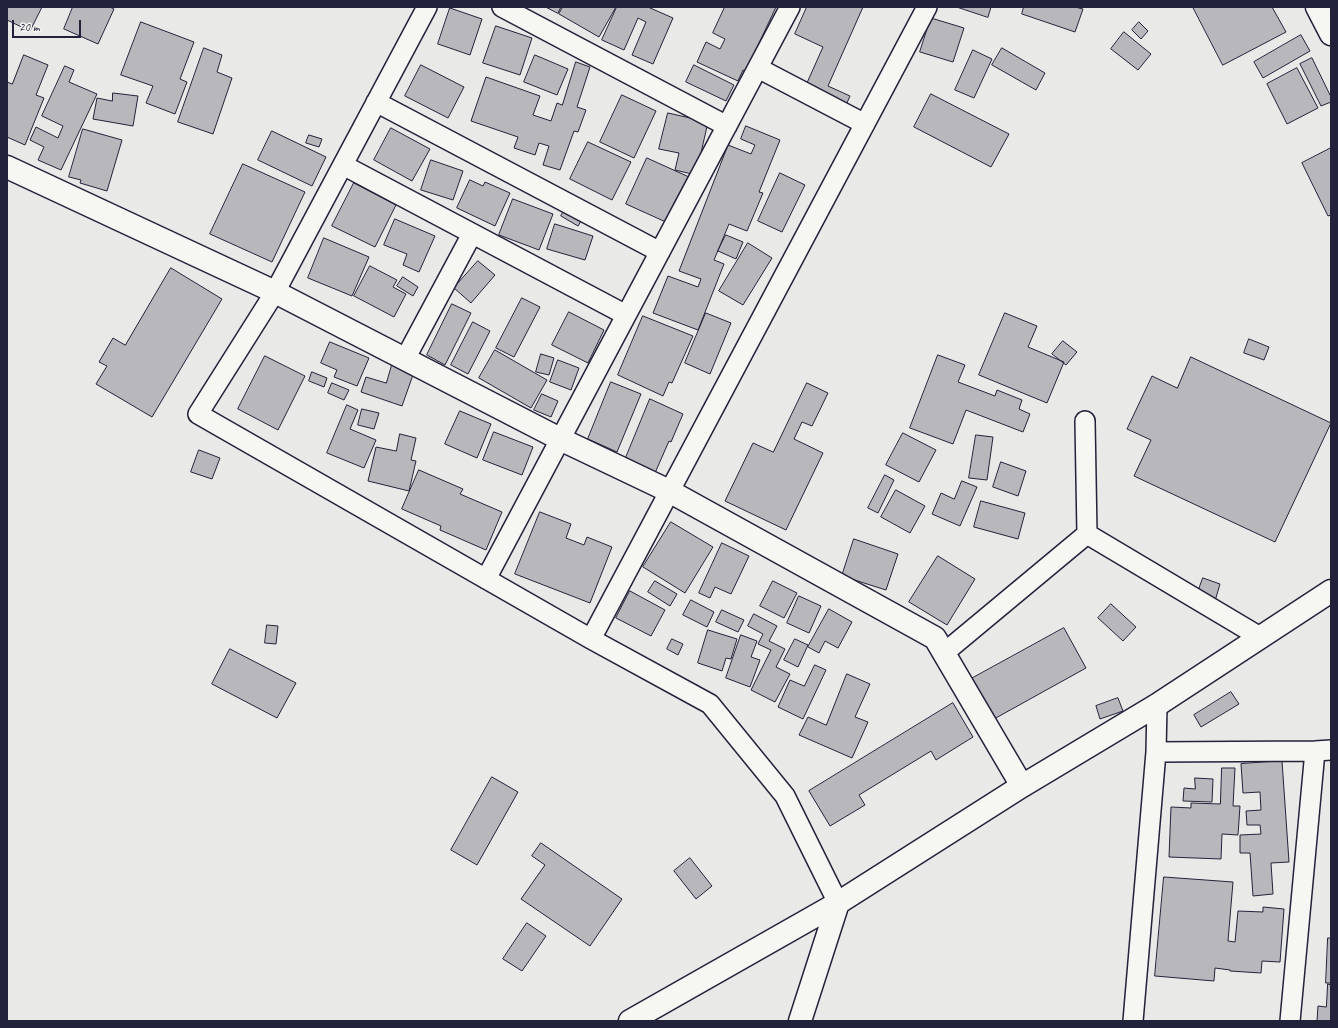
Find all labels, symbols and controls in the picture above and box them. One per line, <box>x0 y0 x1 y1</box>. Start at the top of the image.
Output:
scale bar <box>14 12 83 38</box>
text: 20 m <box>19 19 39 35</box>

